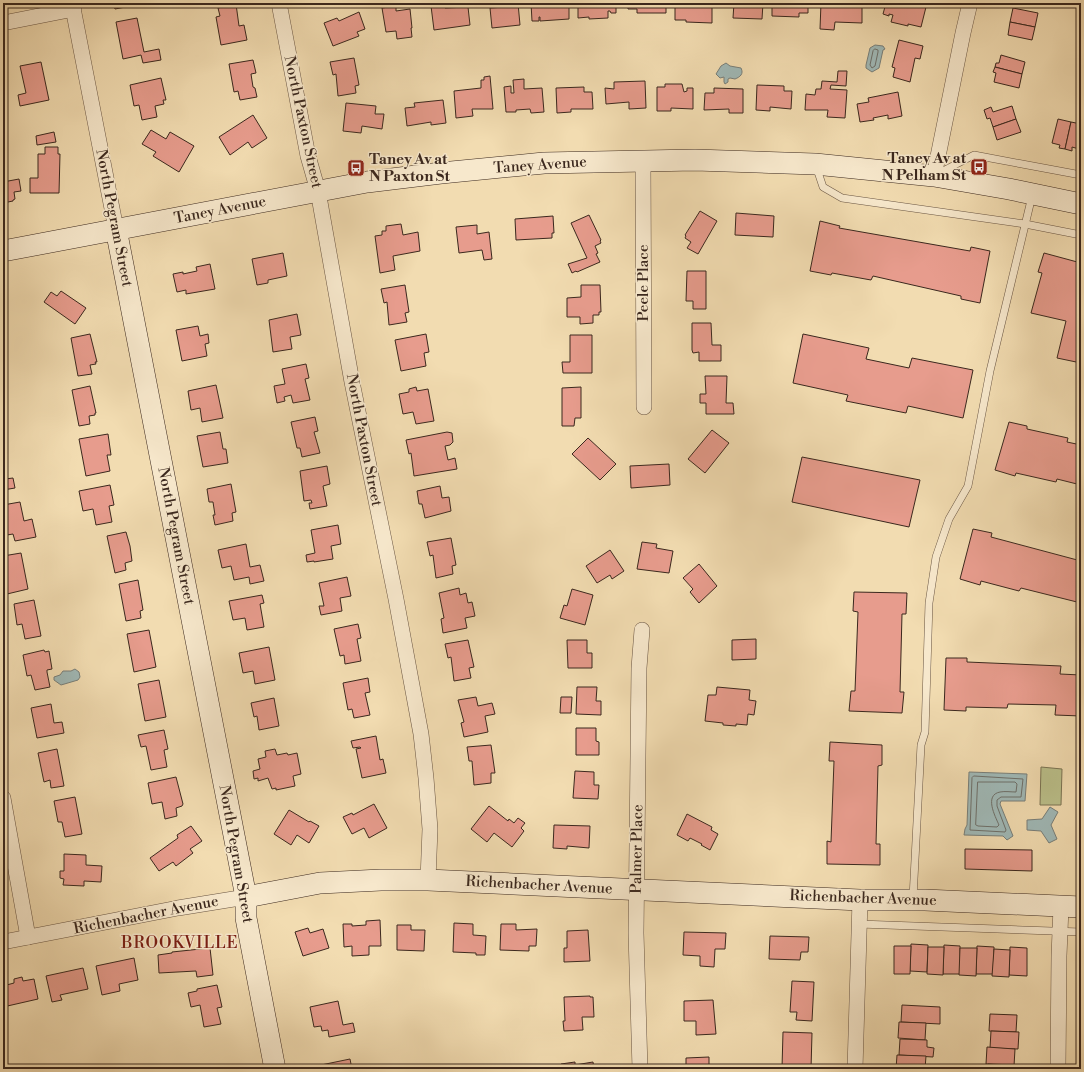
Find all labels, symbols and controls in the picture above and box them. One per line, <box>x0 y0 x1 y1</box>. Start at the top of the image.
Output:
street label: North Paxton Street <box>280 54 326 191</box>
street label: North Pegram Street <box>91 148 137 289</box>
place label: Taney Av at N Pelham St <box>882 149 967 185</box>
place label: Taney Av at N Paxton St <box>369 150 450 186</box>
street label: Taney Avenue <box>493 152 587 178</box>
bus stop icon: Taney Av at N Pelham St <box>969 157 989 177</box>
bus stop icon: Taney Av at N Paxton St <box>346 158 366 178</box>
street label: Taney Avenue <box>172 192 268 228</box>
street label: Peele Place <box>634 245 653 322</box>
street label: North Paxton Street <box>342 372 386 509</box>
street label: North Pegram Street <box>153 466 199 607</box>
street label: North Pegram Street <box>215 783 258 925</box>
street label: Palmer Place <box>627 804 647 894</box>
street label: Richenbacher Avenue <box>465 872 613 898</box>
street label: Richenbacher Avenue <box>789 886 937 910</box>
street label: Richenbacher Avenue <box>72 892 220 938</box>
district label: BROOKVILLE <box>120 933 239 953</box>

